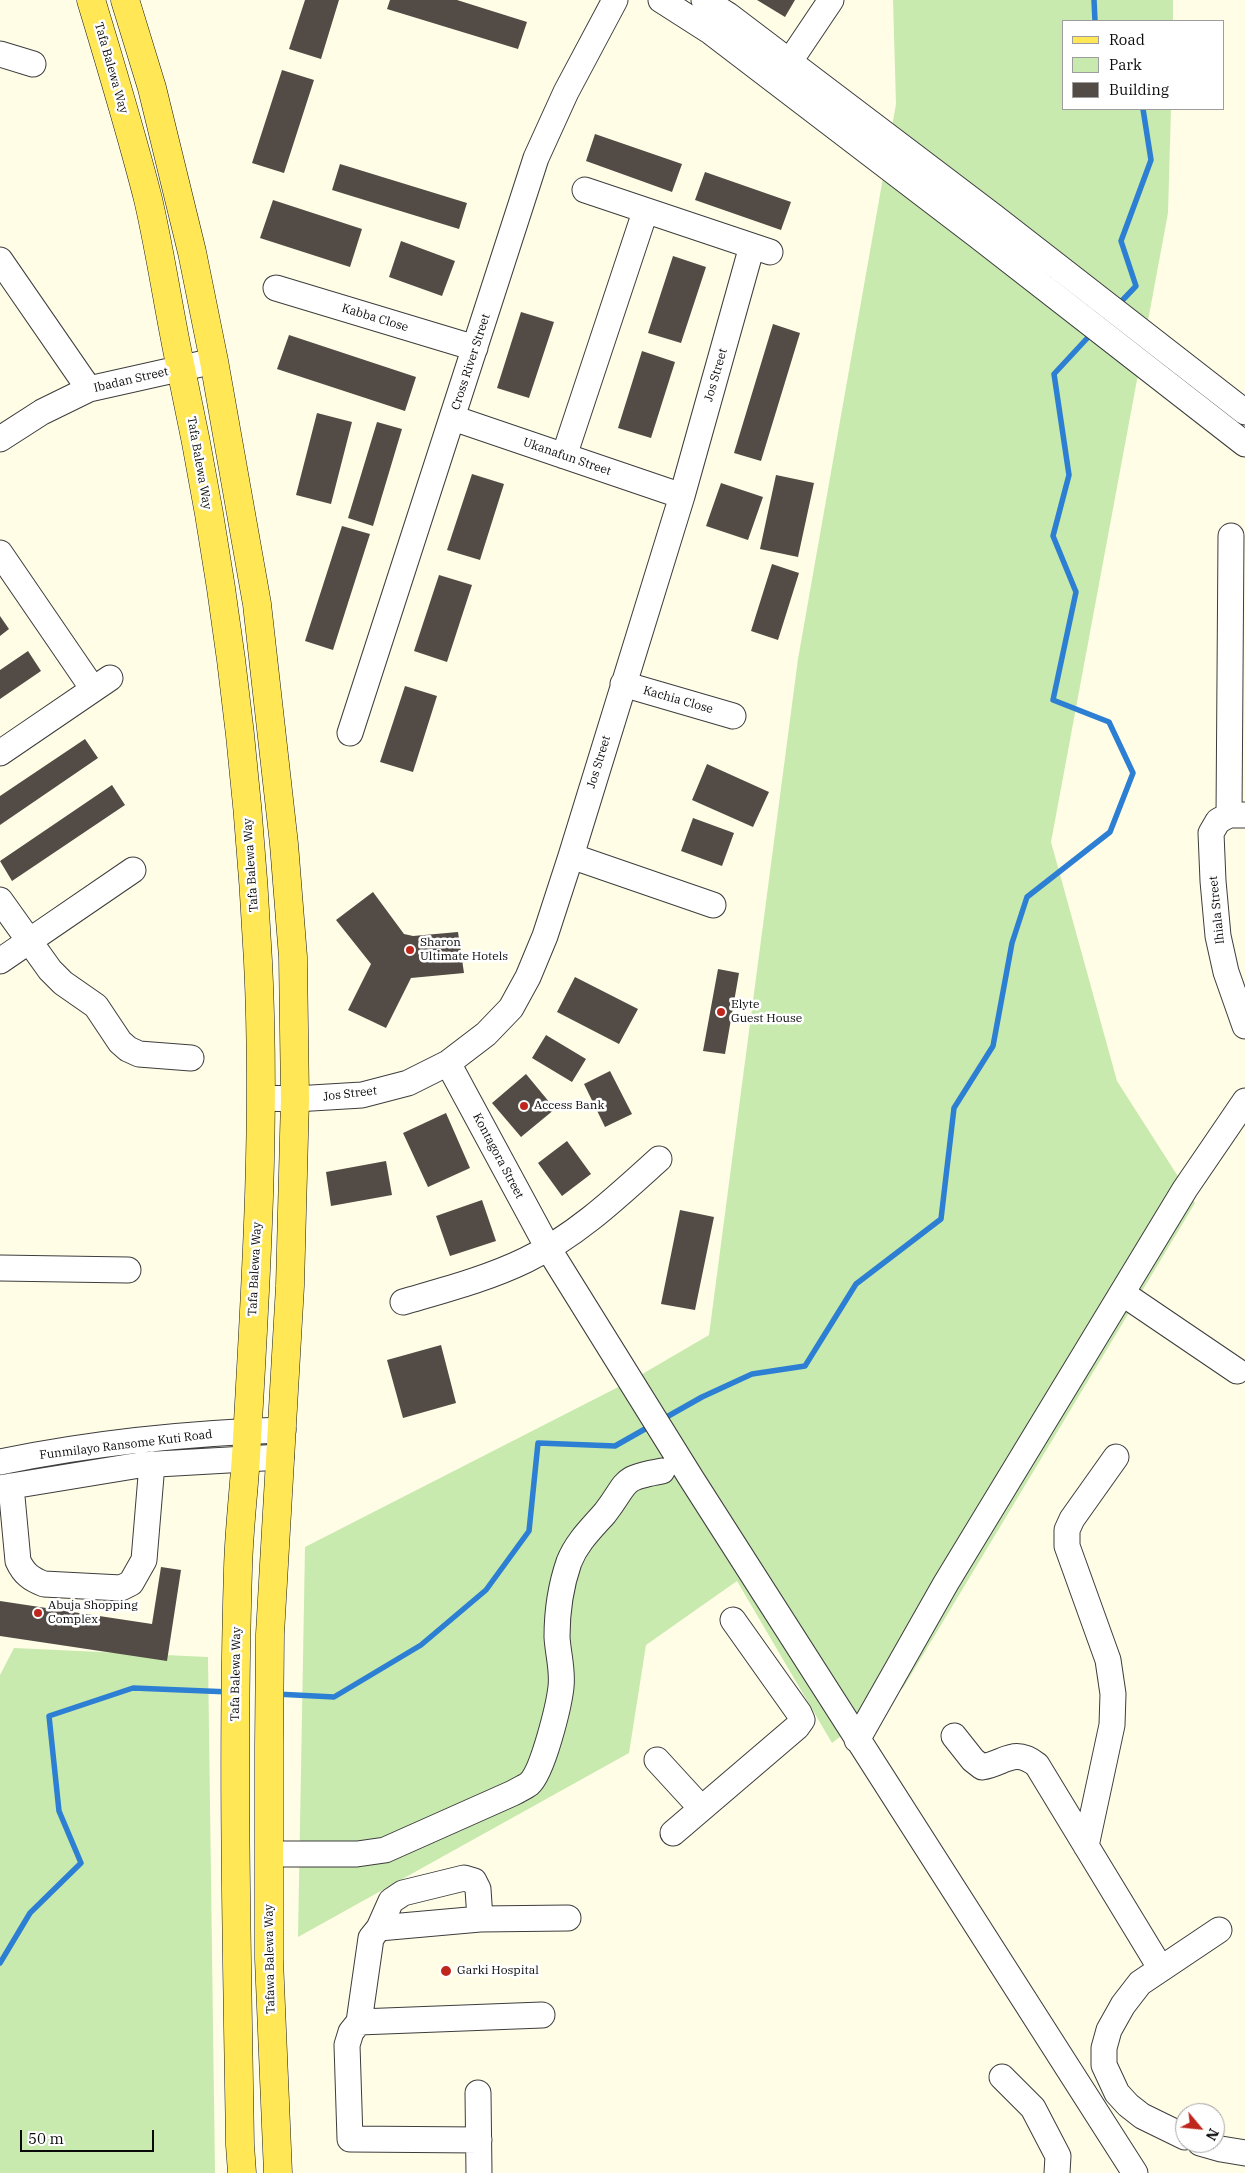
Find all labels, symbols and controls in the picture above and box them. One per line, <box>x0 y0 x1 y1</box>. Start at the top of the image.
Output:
legend <box>1062 20 1225 110</box>
street label: Tafa Balewa Way <box>91 21 131 115</box>
text: Road <box>1109 30 1145 49</box>
text: Park <box>1109 55 1142 74</box>
text: Building <box>1109 80 1169 99</box>
street label: Kabba Close <box>340 301 410 335</box>
street label: Cross River Street <box>449 312 493 412</box>
street label: Jos Street <box>702 347 730 403</box>
street label: Ibadan Street <box>92 364 170 396</box>
street label: Tafa Balewa Way <box>184 415 214 511</box>
street label: Ukanafun Street <box>521 435 613 479</box>
street label: Kachia Close <box>641 683 715 717</box>
street label: Jos Street <box>584 734 614 790</box>
street label: Tafa Balewa Way <box>241 818 261 912</box>
street label: Ihiala Street <box>1206 875 1228 945</box>
place label: Sharon Ultimate Hotels <box>420 936 508 964</box>
marker: Sharon Ultimate Hotels <box>404 944 416 956</box>
place label: Elyte Guest House <box>731 998 802 1026</box>
marker: Elyte Guest House <box>715 1006 727 1018</box>
street label: Jos Street <box>322 1084 378 1104</box>
place label: Access Bank <box>534 1099 604 1113</box>
marker: Access Bank <box>518 1100 530 1112</box>
street label: Kontagora Street <box>469 1111 527 1201</box>
street label: Tafa Balewa Way <box>245 1222 265 1316</box>
street label: Funmilayo Ransome Kuti Road <box>39 1427 213 1463</box>
place label: Abuja Shopping Complex <box>48 1599 138 1627</box>
marker: Abuja Shopping Complex <box>32 1607 44 1619</box>
street label: Tafa Balewa Way <box>228 1627 244 1721</box>
street label: Tafawa Balewa Way <box>262 1904 278 2014</box>
marker: Garki Hospital <box>439 1964 453 1978</box>
place label: Garki Hospital <box>457 1964 539 1978</box>
north arrow <box>1175 2103 1225 2153</box>
scale bar <box>22 2120 156 2152</box>
text: N <box>1202 2125 1223 2144</box>
text: 50 m <box>28 2129 64 2148</box>

